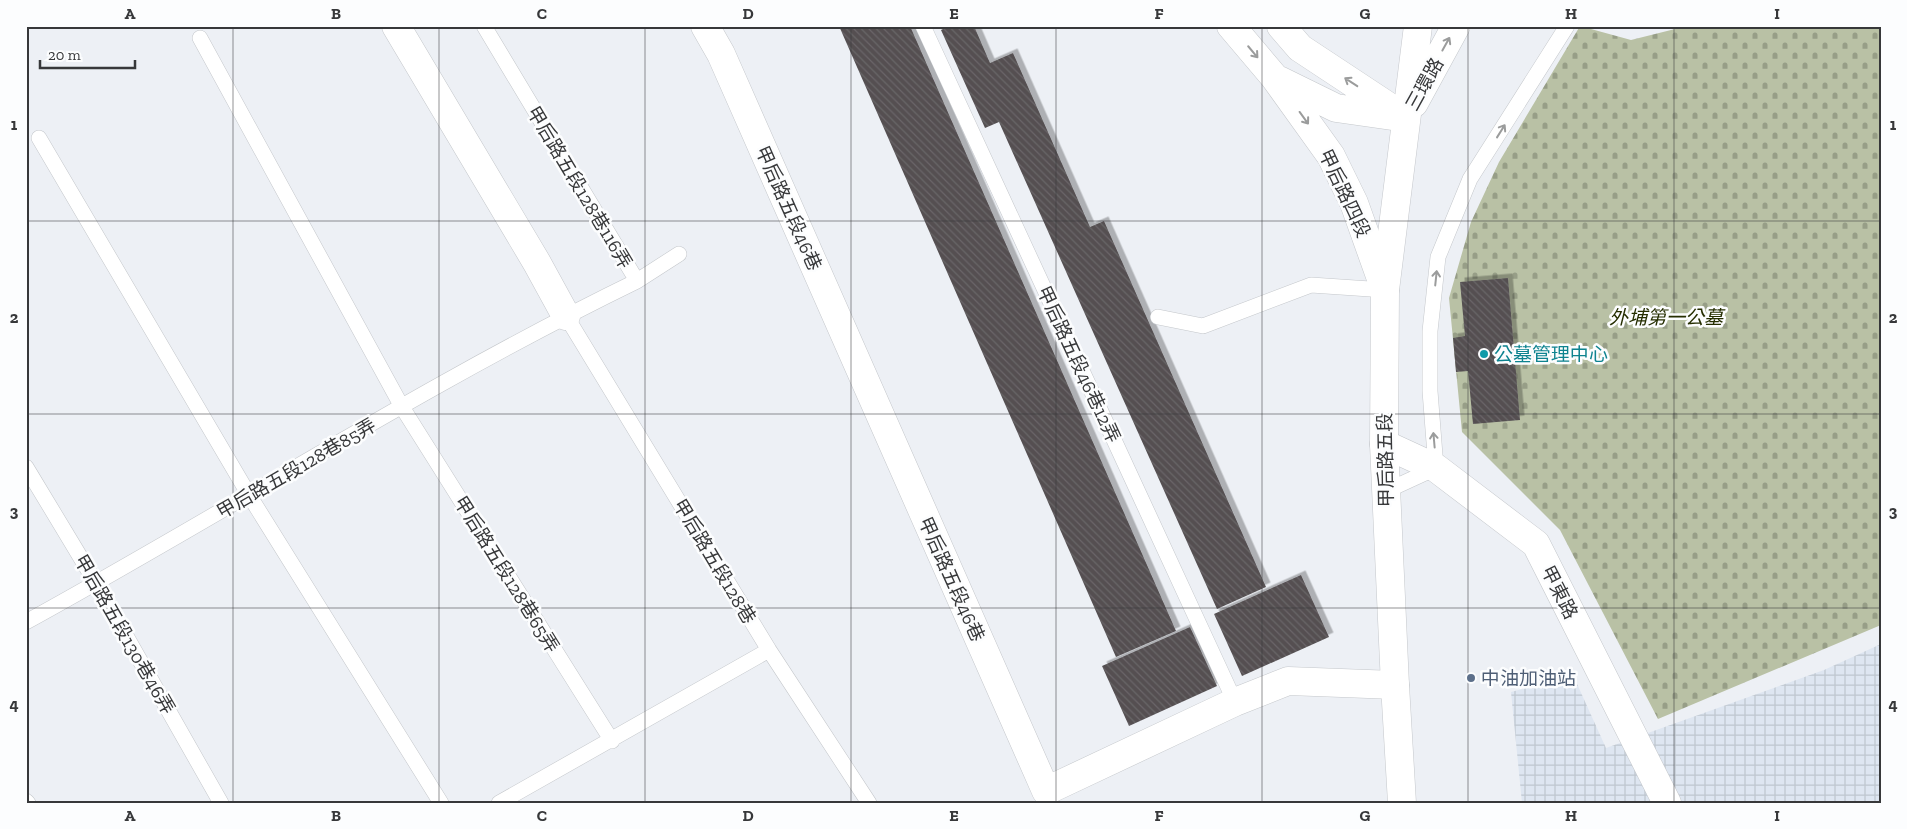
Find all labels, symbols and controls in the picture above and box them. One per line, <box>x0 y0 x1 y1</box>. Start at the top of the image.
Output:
text: A <box>125 4 136 23</box>
text: B <box>331 4 341 23</box>
text: C <box>537 4 547 23</box>
text: D <box>742 4 754 23</box>
text: E <box>949 4 959 23</box>
text: F <box>1154 4 1164 23</box>
text: G <box>1360 4 1371 23</box>
text: H <box>1565 4 1577 23</box>
text: I <box>1774 4 1780 23</box>
one-way arrow <box>1442 37 1451 52</box>
scale bar <box>40 38 135 70</box>
text: 20 m <box>48 46 81 64</box>
one-way arrow <box>1248 46 1259 59</box>
street label: 三環路 <box>1401 54 1448 115</box>
one-way arrow <box>1344 76 1358 87</box>
street label: 甲后路五段128巷116弄 <box>522 102 637 272</box>
one-way arrow <box>1299 111 1309 125</box>
text: 1 <box>11 115 18 134</box>
text: 1 <box>1890 115 1897 134</box>
one-way arrow <box>1496 124 1506 138</box>
street label: 甲后路五段46巷 <box>751 142 826 274</box>
street label: 甲后路四段 <box>1314 145 1375 241</box>
one-way arrow <box>1431 270 1440 286</box>
street label: 甲后路五段46巷12弄 <box>1032 282 1125 446</box>
park label: 外埔第一公墓 <box>1609 306 1726 329</box>
text: 2 <box>10 308 19 327</box>
text: 2 <box>1889 308 1898 327</box>
place label: 公墓管理中心 <box>1494 343 1608 366</box>
marker: 公墓管理中心 <box>1478 348 1490 360</box>
street label: 甲后路五段 <box>1373 412 1398 508</box>
street label: 甲后路五段128巷85弄 <box>212 413 380 523</box>
one-way arrow <box>1429 432 1438 448</box>
street label: 甲后路五段128巷65弄 <box>449 492 564 657</box>
street label: 甲后路五段128巷 <box>668 495 761 628</box>
text: 3 <box>10 502 19 521</box>
text: 3 <box>1889 502 1898 521</box>
street label: 甲后路五段46巷 <box>914 513 989 645</box>
street label: 甲后路五段130巷46弄 <box>69 550 180 718</box>
street label: 甲東路 <box>1536 562 1583 623</box>
place label: 中油加油站 <box>1481 667 1576 690</box>
marker: 中油加油站 <box>1465 672 1477 684</box>
text: 4 <box>9 695 19 714</box>
text: 4 <box>1888 695 1898 714</box>
text: A <box>125 806 136 825</box>
text: B <box>331 806 341 825</box>
text: C <box>537 806 547 825</box>
text: D <box>742 806 754 825</box>
text: E <box>949 806 959 825</box>
text: F <box>1154 806 1164 825</box>
text: G <box>1360 806 1371 825</box>
text: H <box>1565 806 1577 825</box>
text: I <box>1774 806 1780 825</box>

